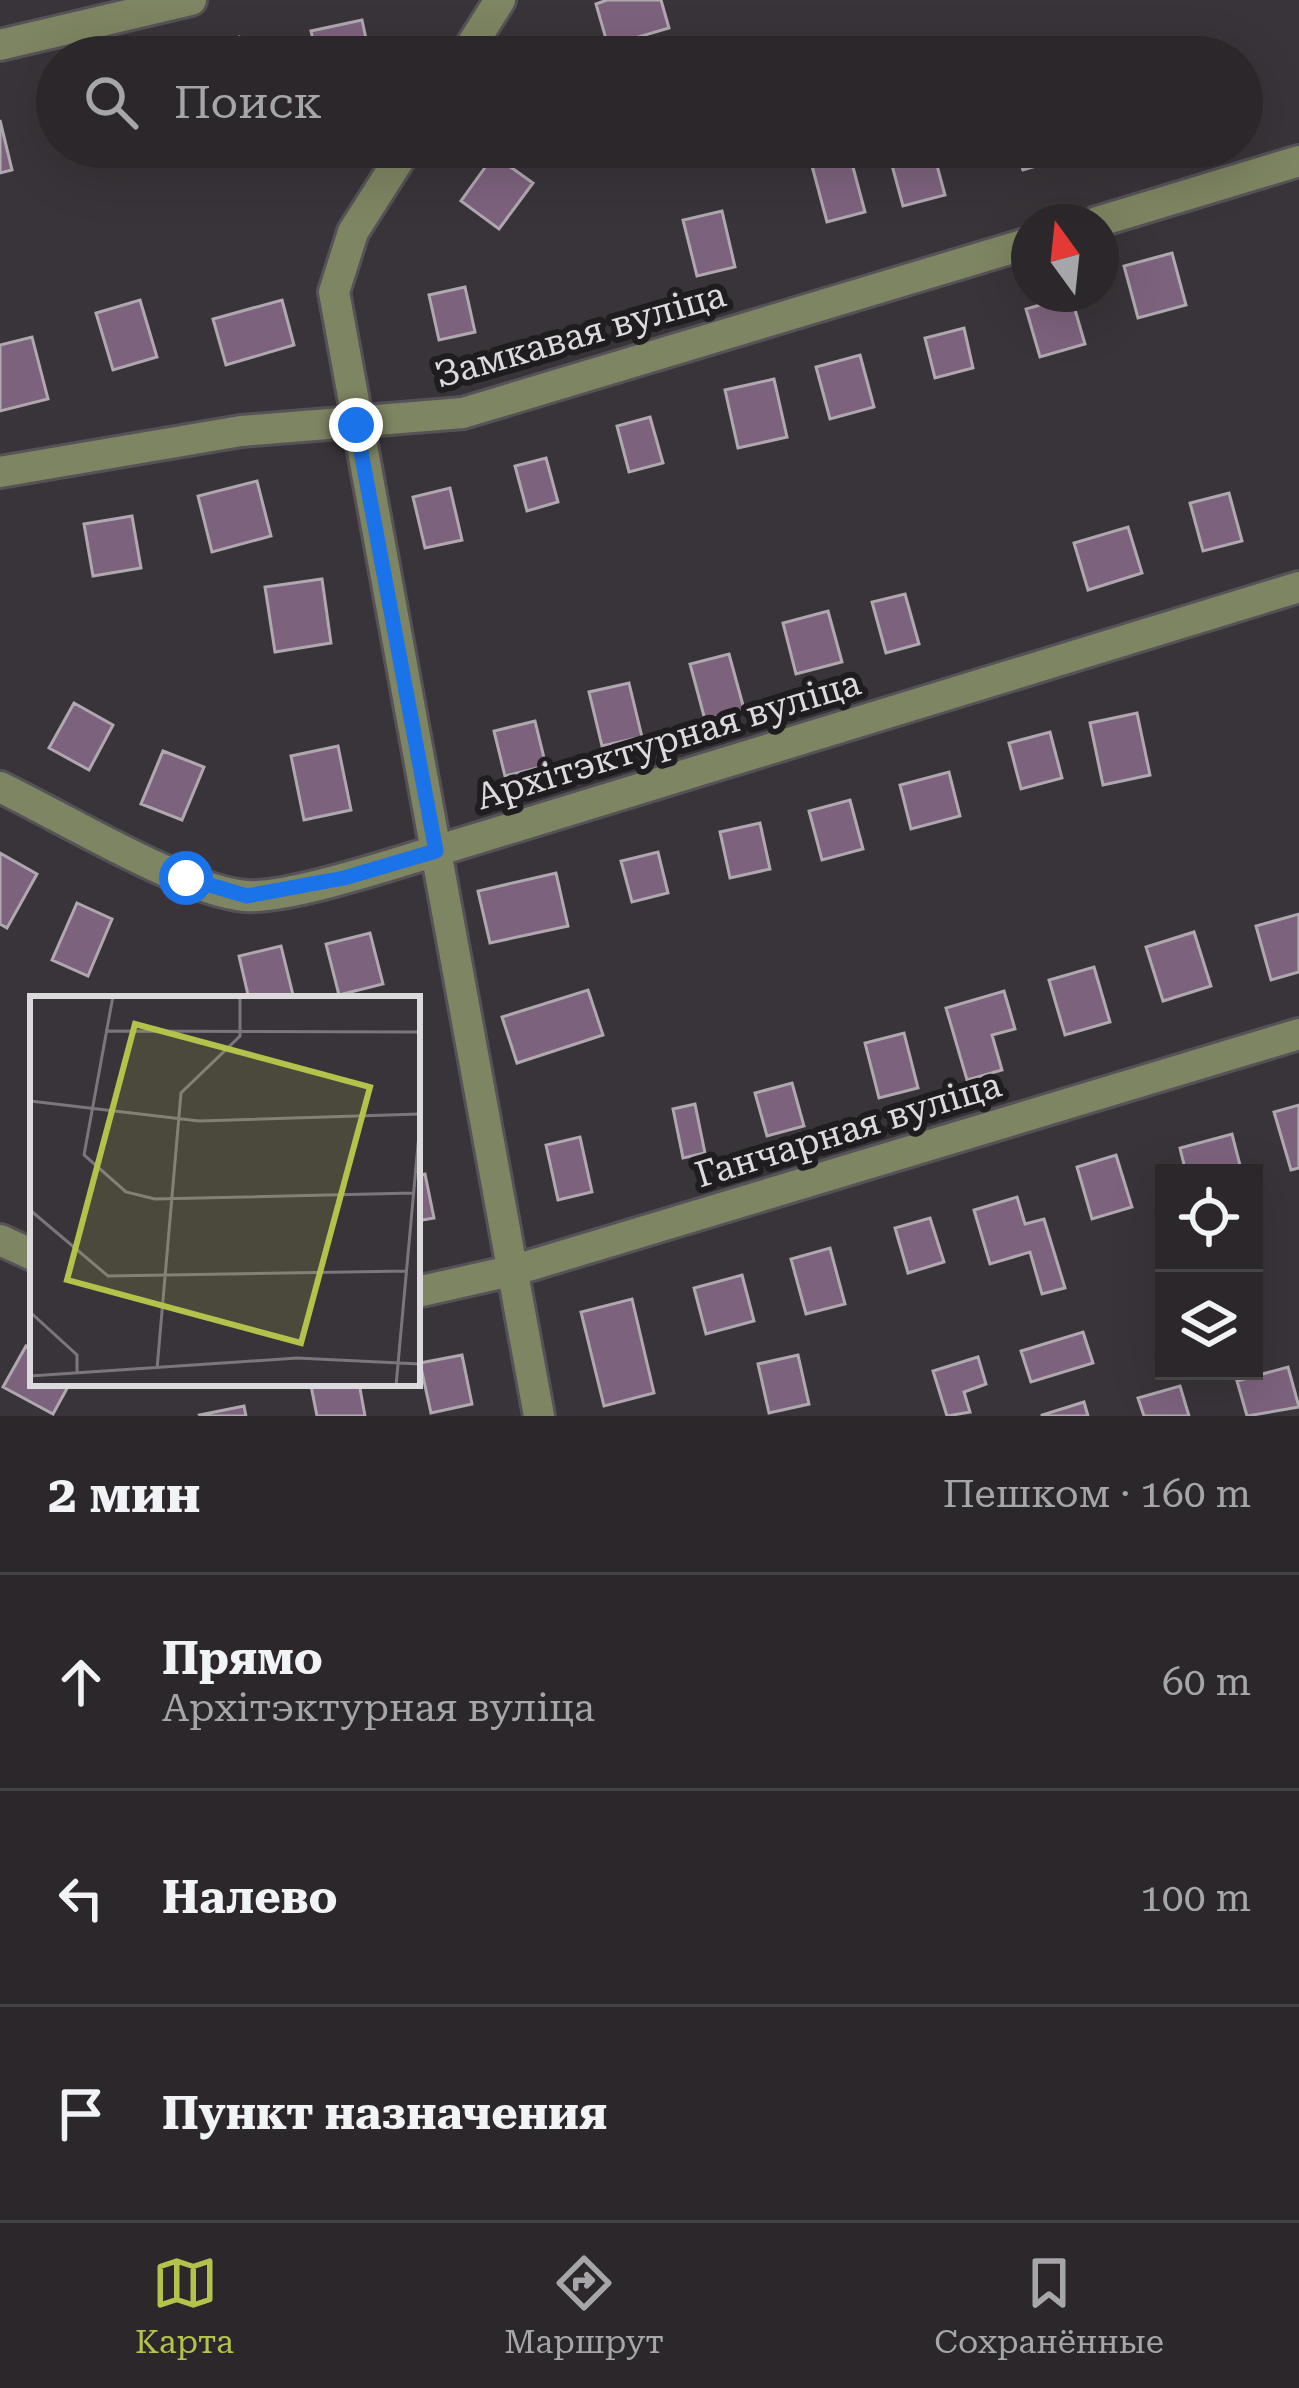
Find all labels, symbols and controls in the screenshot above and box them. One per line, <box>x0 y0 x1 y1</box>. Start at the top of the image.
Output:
search box <box>36 36 1263 168</box>
icon: search <box>78 69 144 135</box>
text: Поиск <box>174 76 322 129</box>
north arrow <box>1011 204 1119 312</box>
street label: Замкавая вуліца <box>430 273 731 397</box>
route end <box>329 398 383 452</box>
street label: Архітэктурная вуліца <box>471 661 866 818</box>
route start <box>159 851 213 905</box>
inset map <box>30 996 420 1386</box>
street label: Ганчарная вуліца <box>690 1063 1007 1196</box>
map controls <box>1155 1164 1263 1380</box>
button: locate <box>1155 1164 1263 1272</box>
button: layers <box>1155 1272 1263 1380</box>
text: 2 мин <box>48 1465 200 1524</box>
text: Пешком · 160 m <box>943 1471 1251 1517</box>
text: Прямо <box>162 1632 323 1685</box>
icon: ahead <box>48 1649 114 1715</box>
text: 60 m <box>1162 1659 1251 1705</box>
text: Архітэктурная вуліца <box>162 1685 595 1731</box>
icon: left <box>48 1865 114 1931</box>
text: Налево <box>162 1871 338 1924</box>
text: 100 m <box>1140 1875 1251 1921</box>
icon: arrive <box>48 2081 114 2147</box>
text: Пункт назначения <box>162 2087 607 2140</box>
tab: Карта <box>135 2250 234 2361</box>
tab: Маршрут <box>504 2250 664 2361</box>
tab: Сохранённые <box>934 2250 1164 2361</box>

